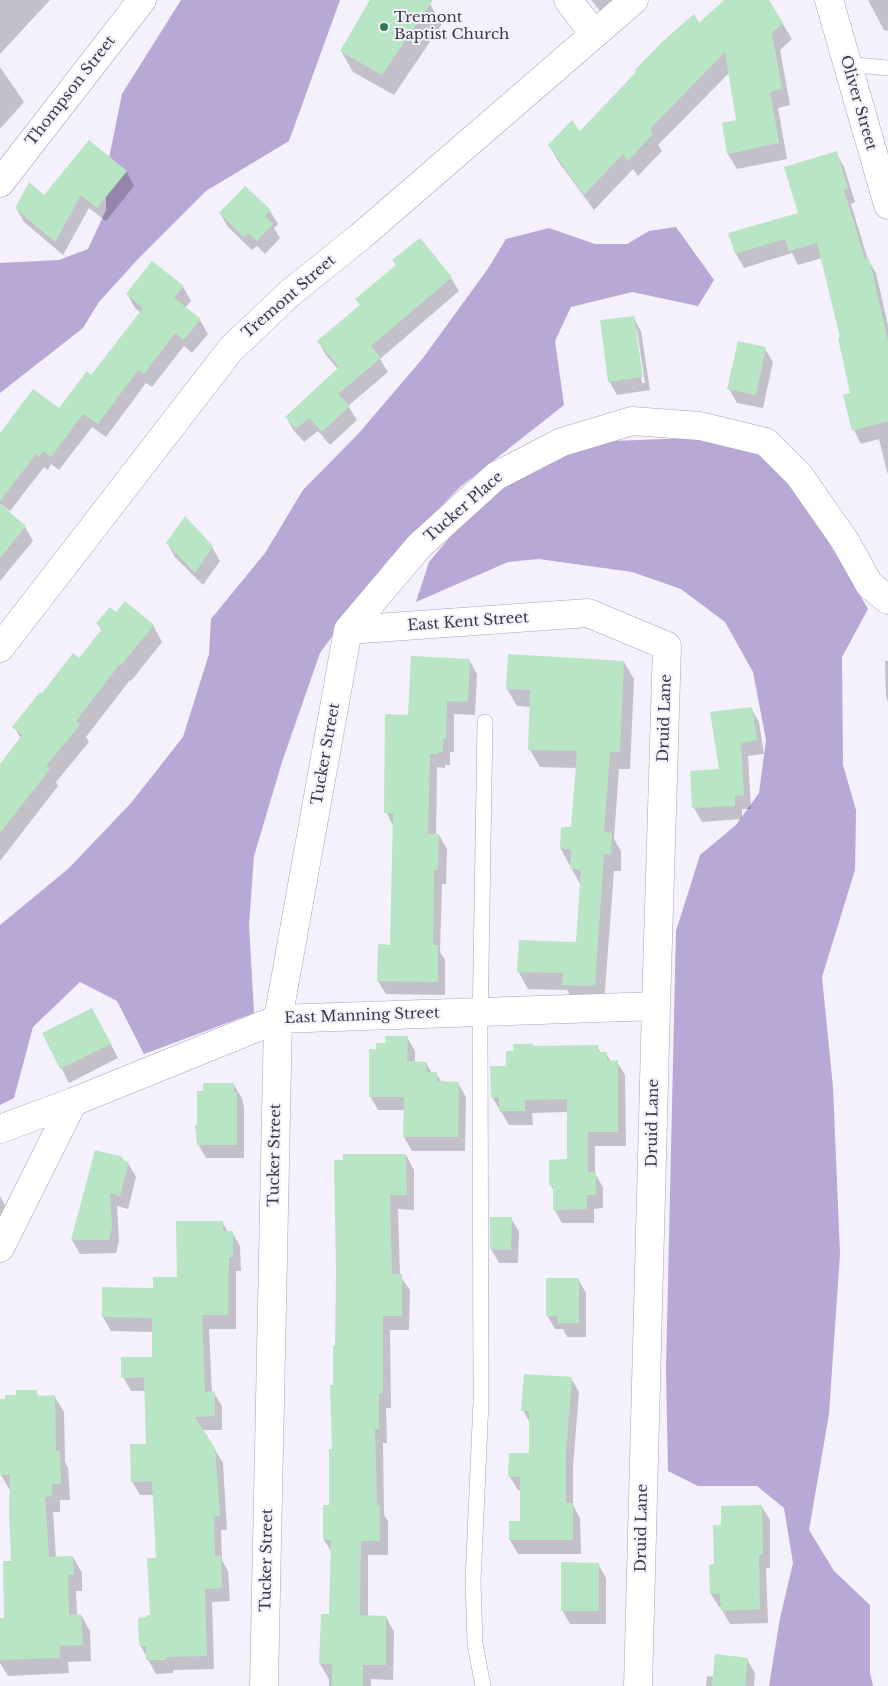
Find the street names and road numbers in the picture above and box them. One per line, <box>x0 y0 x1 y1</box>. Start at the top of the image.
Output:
street label: Thompson Street <box>22 32 120 150</box>
street label: Oliver Street <box>836 53 880 153</box>
street label: Tremont Street <box>239 252 339 342</box>
street label: Tucker Place <box>421 468 507 546</box>
street label: East Kent Street <box>407 609 529 635</box>
street label: Druid Lane <box>654 674 676 762</box>
street label: Tucker Street <box>308 702 344 806</box>
street label: East Manning Street <box>284 1004 440 1028</box>
street label: Druid Lane <box>643 1079 663 1167</box>
street label: Tucker Street <box>265 1103 285 1207</box>
street label: Druid Lane <box>632 1484 652 1572</box>
street label: Tucker Street <box>257 1508 277 1612</box>

